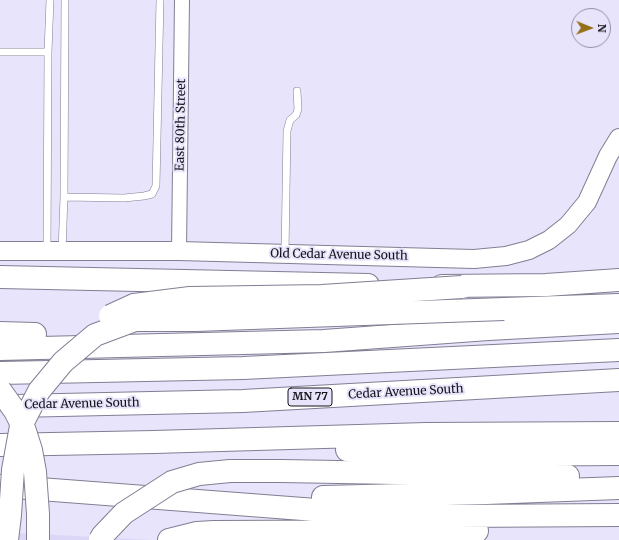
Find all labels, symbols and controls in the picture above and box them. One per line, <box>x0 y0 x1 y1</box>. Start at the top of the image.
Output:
north arrow <box>571 8 611 48</box>
text: N <box>595 24 609 33</box>
street label: East 80th Street <box>173 79 189 171</box>
street label: Old Cedar Avenue South <box>270 247 408 263</box>
street label: Cedar Avenue South <box>348 382 464 402</box>
road number: MN 77 <box>288 388 332 406</box>
street label: Cedar Avenue South <box>24 396 140 412</box>

